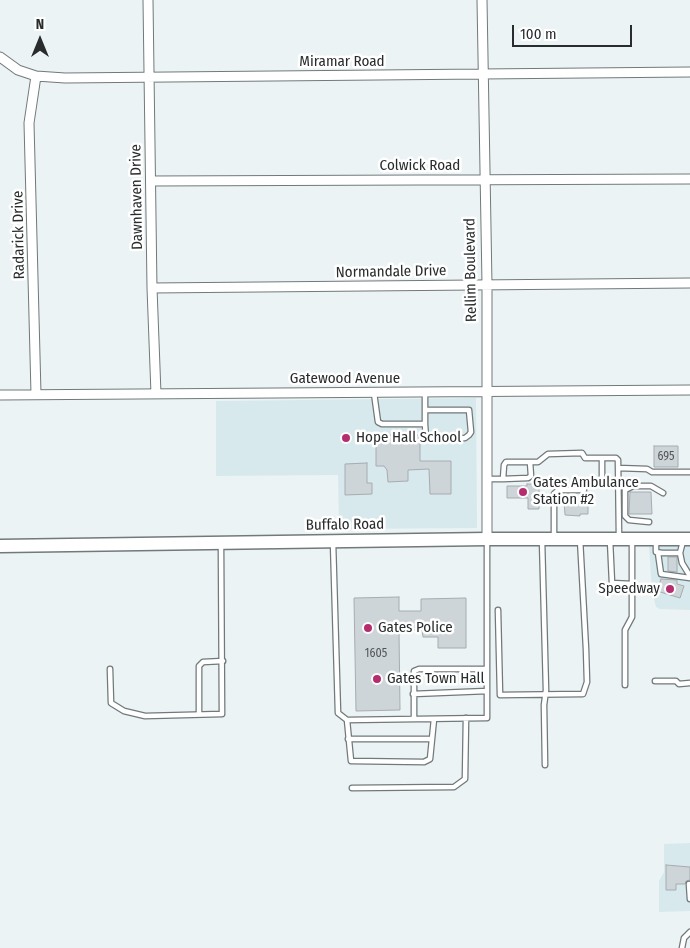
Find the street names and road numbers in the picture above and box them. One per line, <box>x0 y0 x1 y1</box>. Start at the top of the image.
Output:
street label: Miramar Road <box>299 53 385 71</box>
street label: Dawnhaven Drive <box>127 144 147 250</box>
street label: Colwick Road <box>380 157 460 175</box>
street label: Radarick Drive <box>9 191 29 279</box>
street label: Rellim Boulevard <box>461 218 481 322</box>
street label: Normandale Drive <box>335 262 447 282</box>
street label: Gatewood Avenue <box>290 370 400 388</box>
street label: Buffalo Road <box>306 515 384 535</box>

